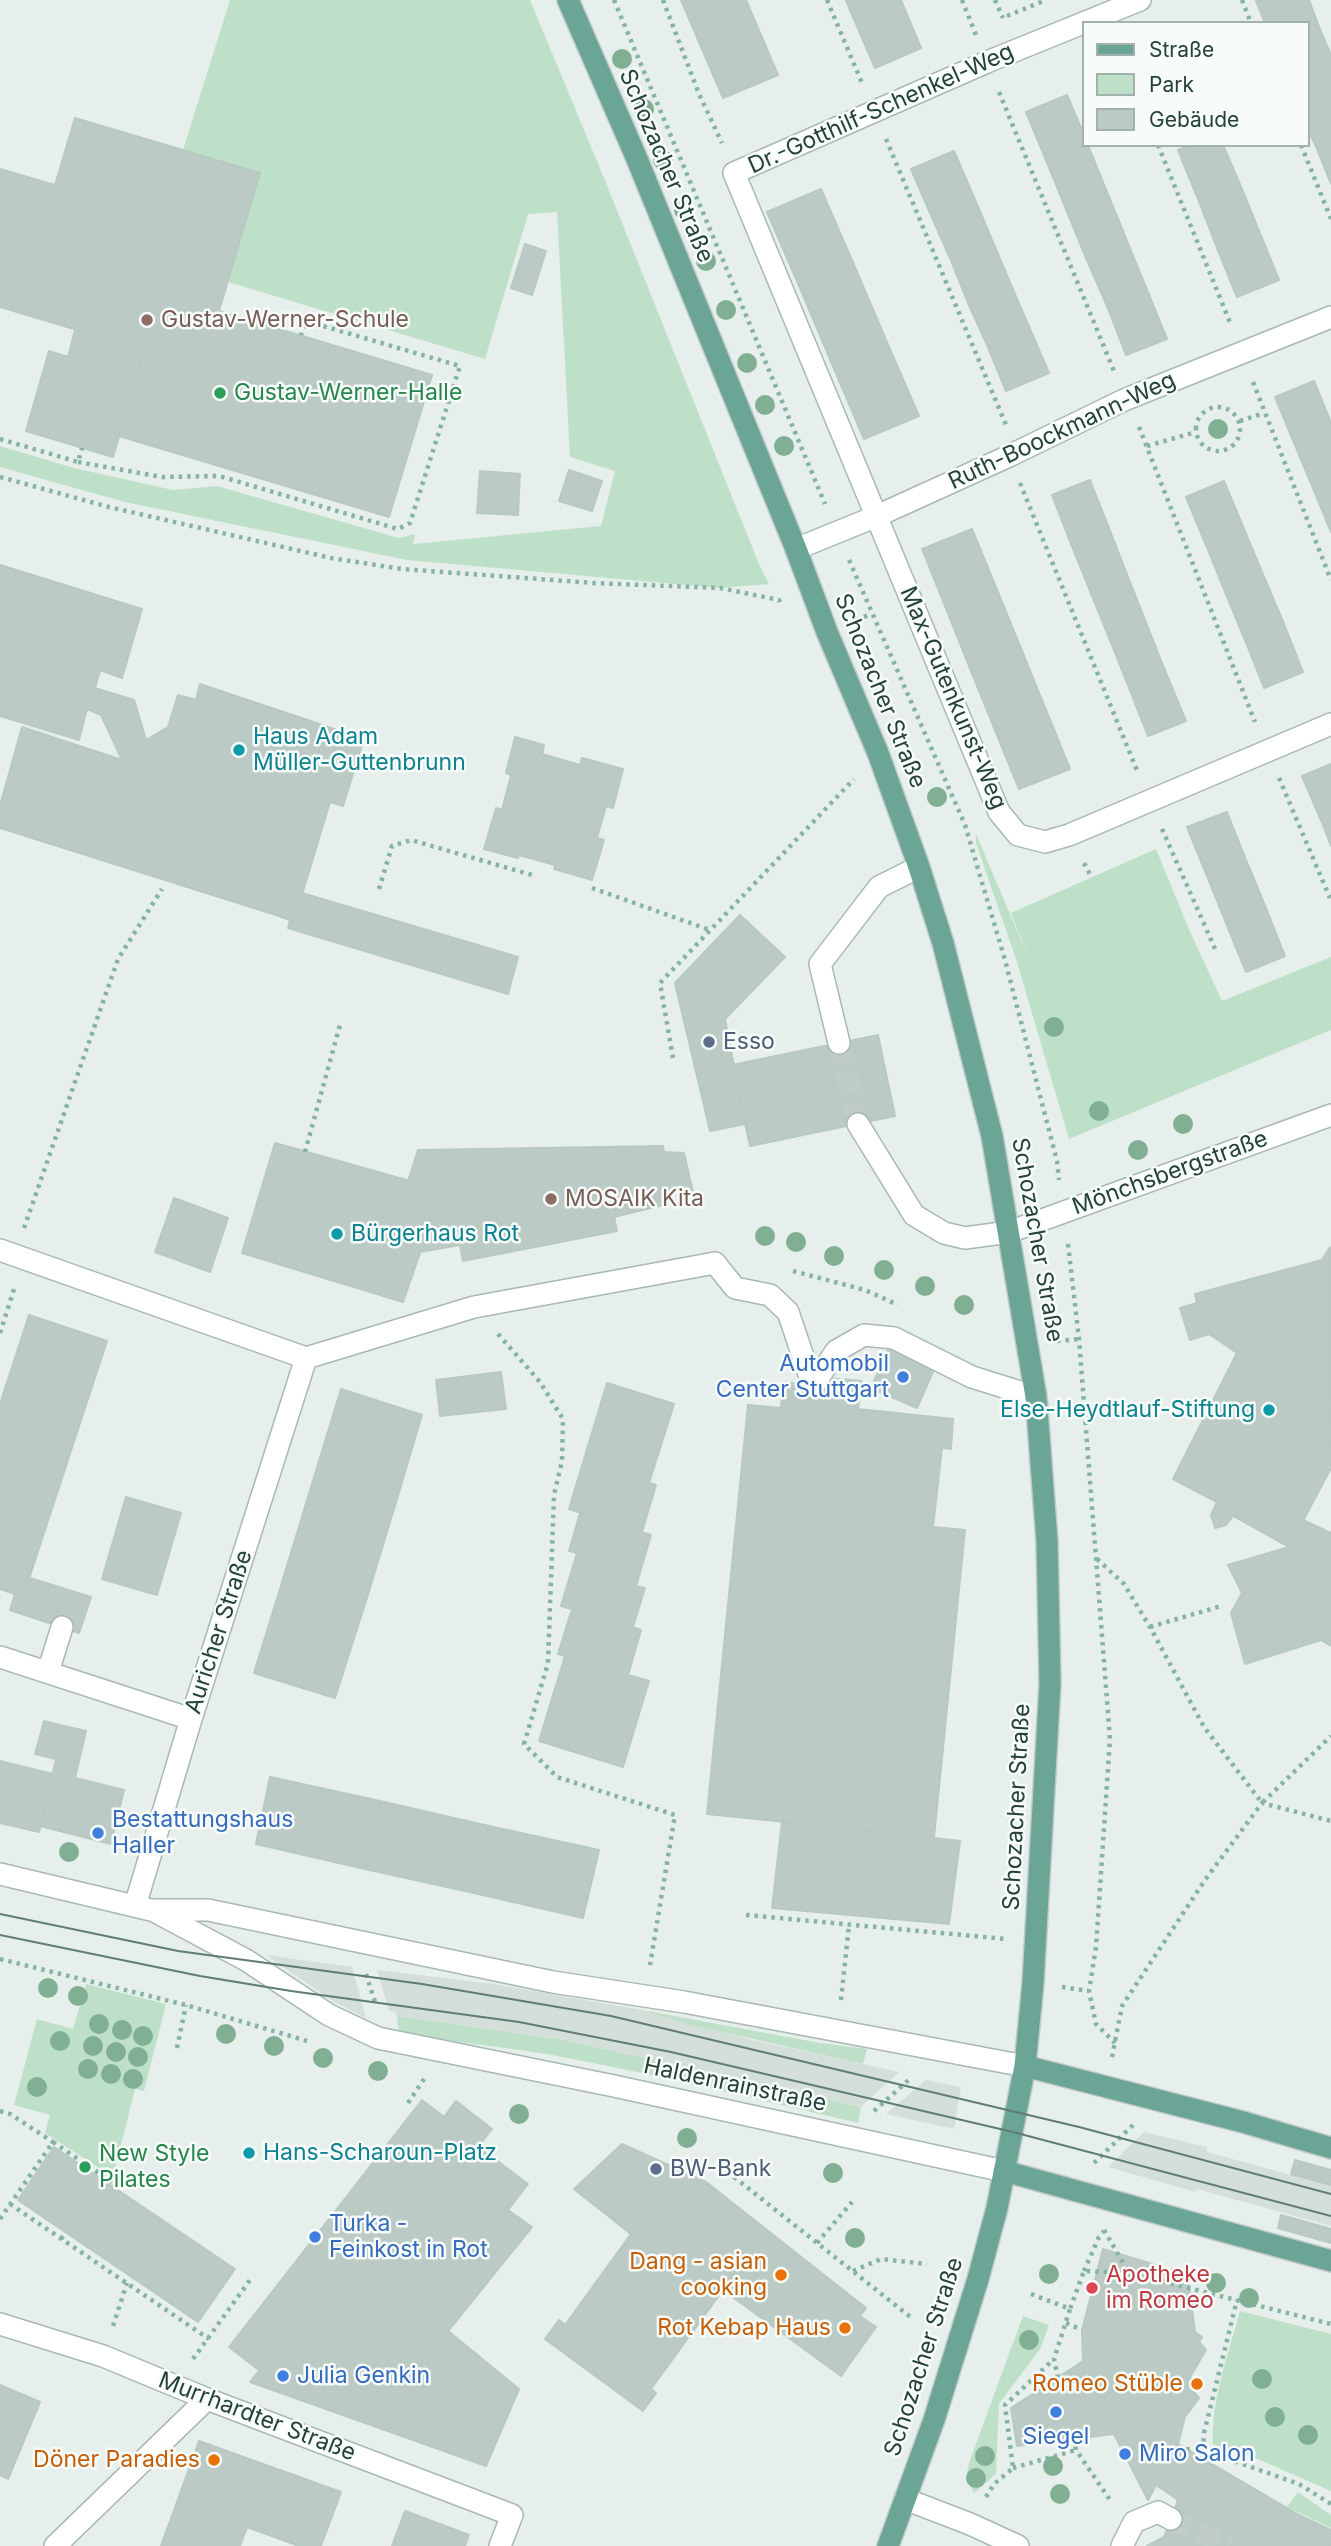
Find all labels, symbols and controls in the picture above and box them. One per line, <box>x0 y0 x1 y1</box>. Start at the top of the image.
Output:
legend <box>1082 21 1310 147</box>
text: Straße <box>1149 37 1214 62</box>
street label: Dr.-Gotthilf-Schenkel-Weg <box>744 38 1018 180</box>
street label: Schozacher Straße <box>613 65 719 267</box>
text: Park <box>1149 72 1194 97</box>
text: Gebäude <box>1149 107 1239 132</box>
place label: Gustav-Werner-Schule <box>161 306 409 334</box>
marker: Gustav-Werner-Schule <box>139 312 155 328</box>
street label: Ruth-Boockmann-Weg <box>944 366 1180 496</box>
place label: Gustav-Werner-Halle <box>234 379 462 407</box>
marker: Gustav-Werner-Halle <box>212 385 228 401</box>
street label: Max-Gutenkunst-Weg <box>894 583 1012 813</box>
street label: Schozacher Straße <box>828 590 932 792</box>
place label: Haus Adam Müller-Guttenbrunn <box>253 723 466 777</box>
marker: Haus Adam Müller-Guttenbrunn <box>231 742 247 758</box>
place label: Esso <box>723 1028 775 1056</box>
marker: Esso <box>701 1034 717 1050</box>
street label: Mönchsbergstraße <box>1069 1125 1271 1221</box>
street label: Schozacher Straße <box>1005 1136 1069 1344</box>
place label: MOSAIK Kita <box>565 1185 704 1213</box>
marker: MOSAIK Kita <box>543 1191 559 1207</box>
place label: Bürgerhaus Rot <box>351 1220 519 1248</box>
marker: Bürgerhaus Rot <box>329 1226 345 1242</box>
place label: Automobil Center Stuttgart <box>716 1350 889 1404</box>
marker: Automobil Center Stuttgart <box>895 1369 911 1385</box>
place label: Else-Heydtlauf-Stiftung <box>1000 1396 1255 1424</box>
marker: Else-Heydtlauf-Stiftung <box>1261 1402 1277 1418</box>
street label: Auricher Straße <box>179 1547 259 1717</box>
street label: Schozacher Straße <box>998 1703 1036 1911</box>
place label: Bestattungshaus Haller <box>112 1806 293 1860</box>
marker: Bestattungshaus Haller <box>90 1825 106 1841</box>
street label: Haldenrainstraße <box>641 2052 829 2118</box>
place label: Hans-Scharoun-Platz <box>263 2139 497 2167</box>
place label: New Style Pilates <box>99 2140 209 2194</box>
marker: Hans-Scharoun-Platz <box>241 2145 257 2161</box>
place label: BW-Bank <box>670 2155 771 2183</box>
marker: New Style Pilates <box>77 2159 93 2175</box>
marker: BW-Bank <box>648 2161 664 2177</box>
place label: Turka - Feinkost in Rot <box>329 2210 488 2264</box>
marker: Turka - Feinkost in Rot <box>307 2229 323 2245</box>
place label: Dang - asian cooking <box>629 2248 767 2302</box>
street label: Schozacher Straße <box>879 2254 969 2460</box>
place label: Apotheke im Romeo <box>1106 2261 1214 2315</box>
marker: Dang - asian cooking <box>773 2267 789 2283</box>
marker: Apotheke im Romeo <box>1084 2280 1100 2296</box>
place label: Rot Kebap Haus <box>657 2314 831 2342</box>
marker: Rot Kebap Haus <box>837 2320 853 2336</box>
place label: Julia Genkin <box>297 2362 430 2390</box>
street label: Murrhardter Straße <box>155 2367 359 2467</box>
marker: Julia Genkin <box>275 2368 291 2384</box>
place label: Romeo Stüble <box>1032 2370 1183 2398</box>
marker: Romeo Stüble <box>1189 2376 1205 2392</box>
marker: Siegel <box>1048 2404 1064 2420</box>
place label: Siegel <box>1023 2423 1089 2451</box>
place label: Miro Salon <box>1139 2440 1255 2468</box>
place label: Döner Paradies <box>33 2446 200 2474</box>
marker: Miro Salon <box>1117 2446 1133 2462</box>
marker: Döner Paradies <box>206 2452 222 2468</box>

